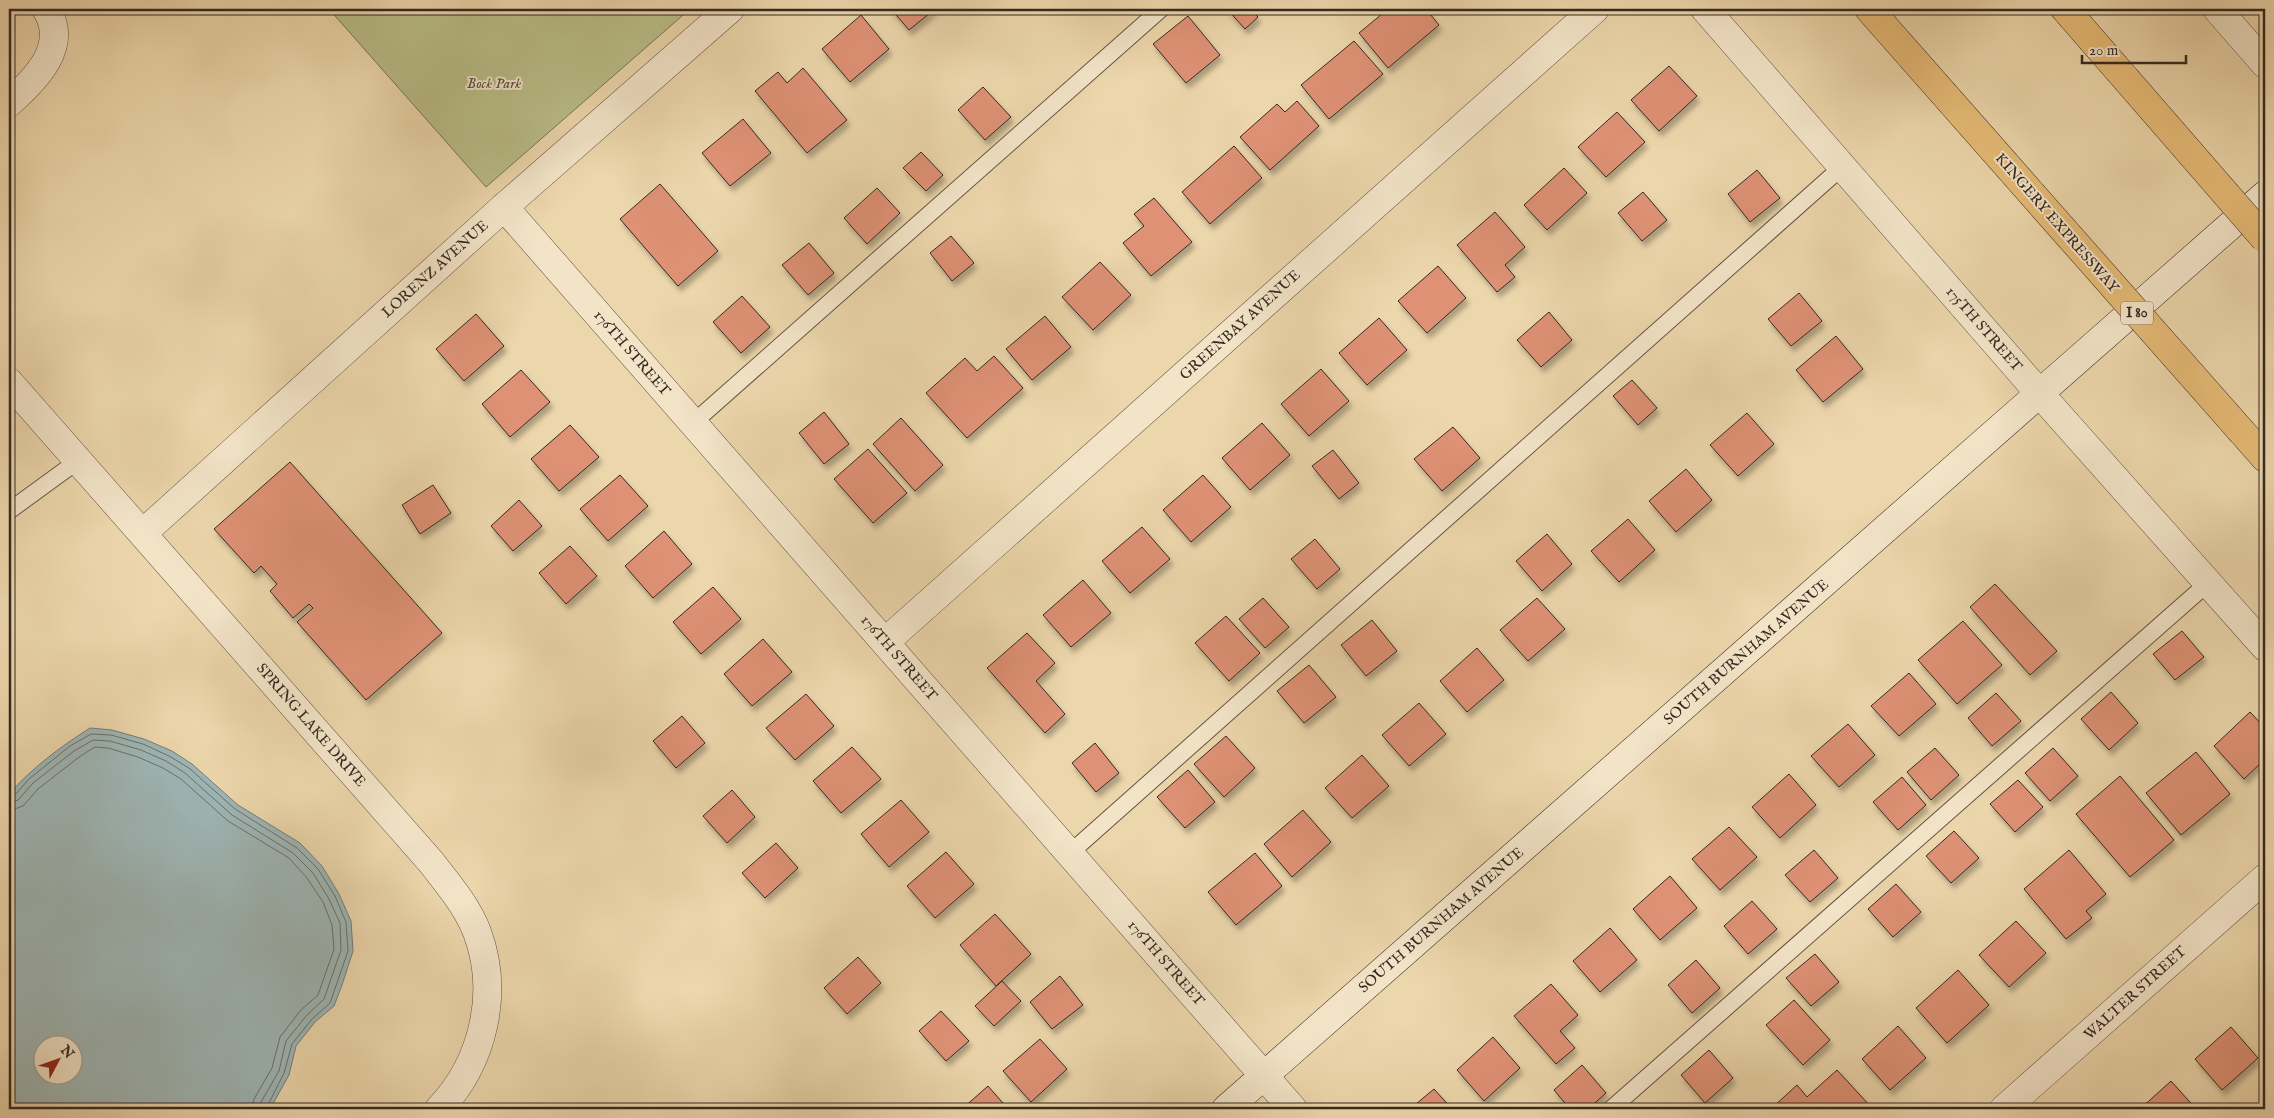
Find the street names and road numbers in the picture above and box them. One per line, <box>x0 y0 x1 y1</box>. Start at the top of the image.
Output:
street label: KINGERY EXPRESSWAY <box>1991 149 2123 297</box>
street label: LORENZ AVENUE <box>378 216 492 322</box>
street label: GREENBAY AVENUE <box>1176 266 1304 384</box>
street label: 175TH STREET <box>1942 282 2026 376</box>
road number: I 80 <box>2121 302 2153 324</box>
street label: 176TH STREET <box>590 306 675 400</box>
street label: SOUTH BURNHAM AVENUE <box>1659 575 1833 729</box>
street label: 176TH STREET <box>857 611 942 705</box>
street label: SPRING LAKE DRIVE <box>252 659 370 791</box>
street label: SOUTH BURNHAM AVENUE <box>1354 843 1528 997</box>
street label: 176TH STREET <box>1124 916 1209 1010</box>
street label: WALTER STREET <box>2080 942 2190 1044</box>

